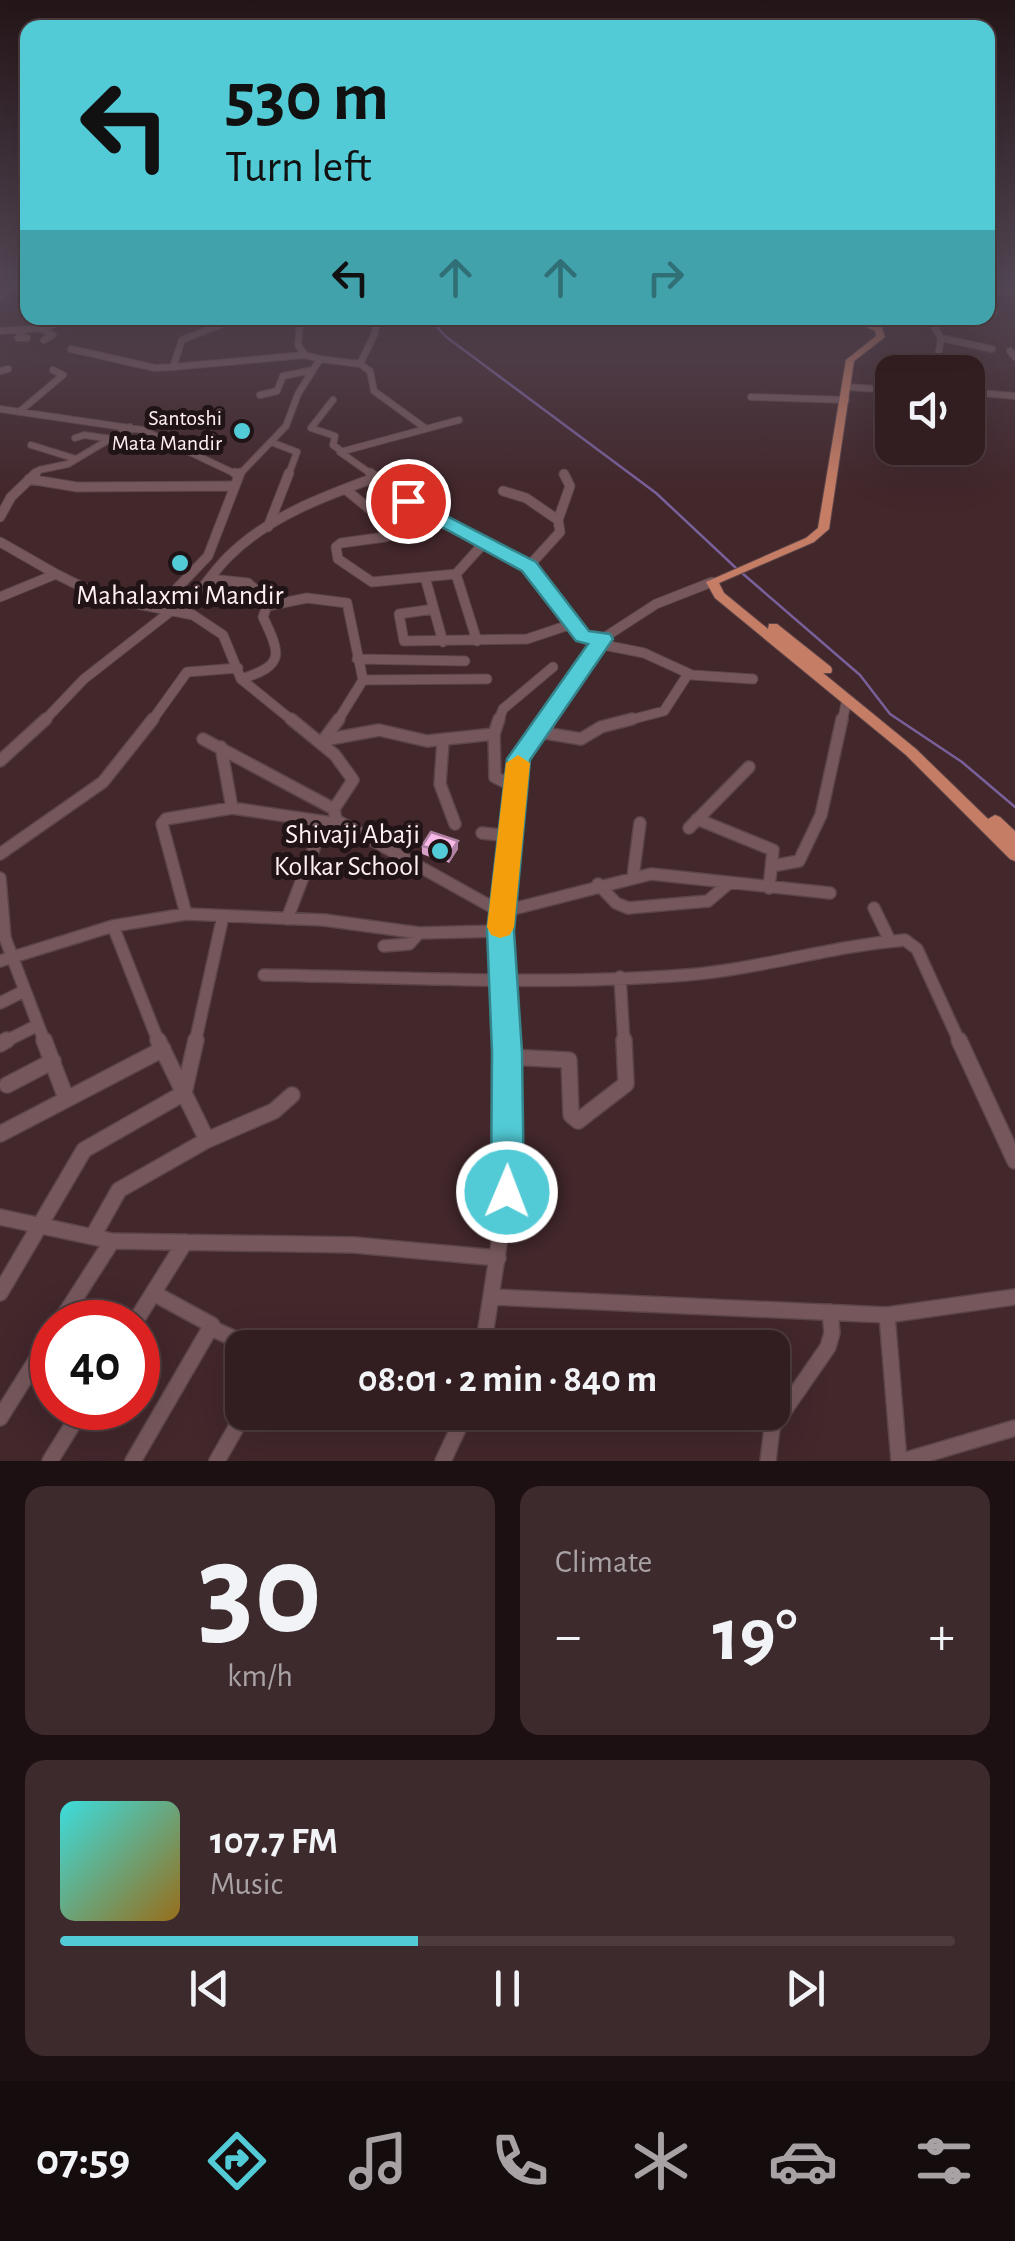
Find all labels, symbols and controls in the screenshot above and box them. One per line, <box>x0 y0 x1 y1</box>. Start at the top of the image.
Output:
icon: left <box>60 60 190 190</box>
text: 530 m <box>225 63 389 133</box>
text: Turn left <box>225 145 372 190</box>
icon: left <box>323 250 378 305</box>
icon: ahead <box>428 250 483 305</box>
icon: ahead <box>533 250 588 305</box>
icon: right <box>638 250 693 305</box>
map controls <box>875 355 985 465</box>
button: sound <box>875 355 985 465</box>
place label: Santoshi Mata Mandir <box>112 407 222 454</box>
marker: Santoshi Mata Mandir <box>231 420 253 442</box>
pin <box>366 459 451 544</box>
icon: arrive <box>381 474 436 529</box>
marker: Mahalaxmi Mandir <box>169 552 191 574</box>
place label: Mahalaxmi Mandir <box>76 582 284 610</box>
place label: Shivaji Abaji Kolkar School <box>274 821 420 881</box>
marker: Shivaji Abaji Kolkar School <box>429 840 451 862</box>
position arrow <box>455 1140 559 1244</box>
speed limit sign: 40 <box>30 1300 160 1430</box>
text: 08:01 · 2 min · 840 m <box>358 1361 657 1399</box>
text: 30 <box>198 1527 322 1657</box>
text: Climate <box>555 1546 652 1578</box>
text: 19° <box>712 1599 798 1674</box>
text: − <box>555 1609 581 1664</box>
text: + <box>929 1609 955 1664</box>
text: km/h <box>227 1660 293 1692</box>
text: 107.7 FM <box>210 1823 338 1861</box>
text: Music <box>210 1868 283 1900</box>
icon: previous <box>182 1961 237 2016</box>
icon: pause <box>480 1961 535 2016</box>
icon: next <box>778 1961 833 2016</box>
icon: directions <box>202 2126 272 2196</box>
icon: music <box>343 2126 413 2196</box>
icon: phone <box>485 2126 555 2196</box>
icon: climate <box>626 2126 696 2196</box>
icon: car <box>768 2126 838 2196</box>
icon: filters <box>909 2126 979 2196</box>
text: 07:59 <box>36 2138 130 2183</box>

